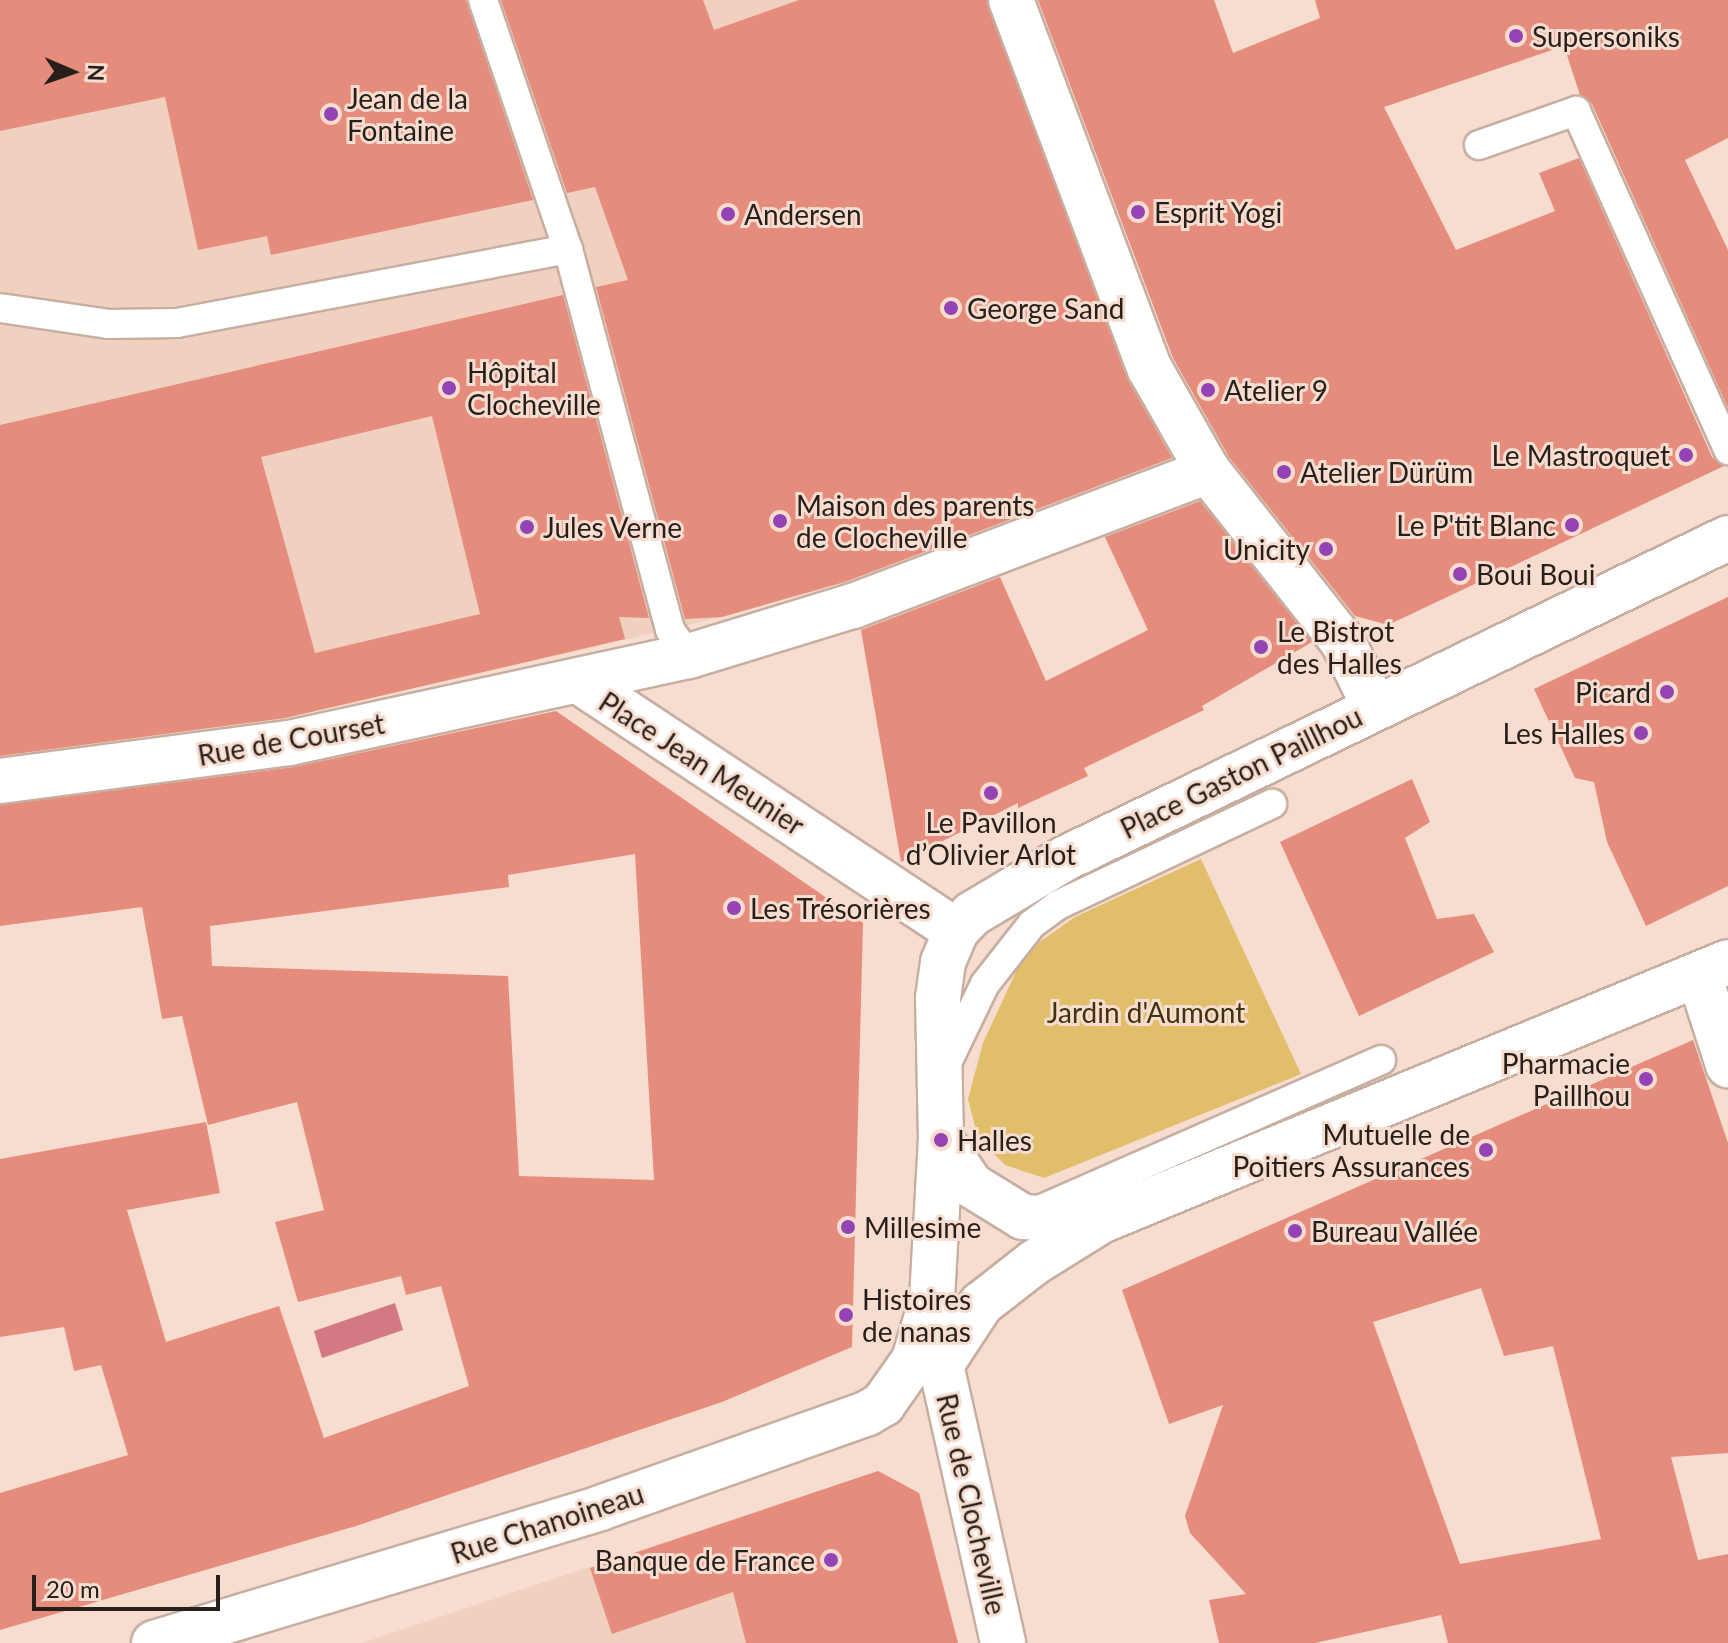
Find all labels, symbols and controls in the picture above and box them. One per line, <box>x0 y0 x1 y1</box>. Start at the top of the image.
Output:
place label: Supersoniks <box>1532 19 1680 53</box>
marker: Supersoniks <box>1507 27 1525 45</box>
north arrow <box>32 32 112 112</box>
text: N <box>83 64 110 82</box>
place label: Jean de la Fontaine <box>347 81 468 147</box>
marker: Jean de la Fontaine <box>322 105 340 123</box>
place label: Esprit Yogi <box>1154 195 1283 229</box>
place label: Andersen <box>744 197 862 231</box>
marker: Esprit Yogi <box>1129 203 1147 221</box>
marker: Andersen <box>719 205 737 223</box>
place label: George Sand <box>967 291 1124 325</box>
marker: George Sand <box>942 299 960 317</box>
place label: Hôpital Clocheville <box>467 355 601 421</box>
place label: Atelier 9 <box>1224 373 1329 407</box>
marker: Hôpital Clocheville <box>438 377 460 399</box>
marker: Atelier 9 <box>1199 381 1217 399</box>
place label: Le Mastroquet <box>1492 438 1670 472</box>
marker: Le Mastroquet <box>1677 446 1695 464</box>
place label: Atelier Dürüm <box>1300 455 1474 489</box>
marker: Atelier Dürüm <box>1275 463 1293 481</box>
place label: Maison des parents de Clocheville <box>796 488 1034 554</box>
place label: Le P'tit Blanc <box>1396 508 1556 542</box>
place label: Jules Verne <box>543 510 683 544</box>
marker: Maison des parents de Clocheville <box>771 512 789 530</box>
marker: Le P'tit Blanc <box>1563 516 1581 534</box>
marker: Jules Verne <box>518 518 536 536</box>
place label: Unicity <box>1223 532 1310 566</box>
marker: Unicity <box>1317 540 1335 558</box>
place label: Boui Boui <box>1476 557 1595 591</box>
marker: Boui Boui <box>1451 565 1469 583</box>
place label: Le Bistrot des Halles <box>1277 614 1402 680</box>
marker: Le Bistrot des Halles <box>1252 638 1270 656</box>
place label: Picard <box>1575 675 1651 709</box>
marker: Picard <box>1658 683 1676 701</box>
street label: Place Jean Meunier <box>593 684 811 842</box>
street label: Place Gaston Paillhou <box>1115 699 1367 845</box>
street label: Rue de Courset <box>195 706 387 772</box>
place label: Les Halles <box>1503 716 1625 750</box>
marker: Les Halles <box>1632 724 1650 742</box>
marker: Le Pavillon d’Olivier Arlot <box>982 784 1000 802</box>
place label: Le Pavillon d’Olivier Arlot <box>905 805 1077 871</box>
place label: Les Trésorières <box>750 891 932 925</box>
marker: Les Trésorières <box>725 899 743 917</box>
park label: Jardin d'Aumont <box>1047 995 1245 1029</box>
place label: Pharmacie Paillhou <box>1502 1046 1630 1112</box>
marker: Pharmacie Paillhou <box>1637 1070 1655 1088</box>
place label: Mutuelle de Poitiers Assurances <box>1232 1117 1470 1183</box>
place label: Halles <box>957 1123 1032 1157</box>
marker: Halles <box>932 1131 950 1149</box>
marker: Mutuelle de Poitiers Assurances <box>1477 1141 1495 1159</box>
place label: Millesime <box>864 1210 981 1244</box>
place label: Bureau Vallée <box>1311 1214 1479 1248</box>
marker: Millesime <box>839 1218 857 1236</box>
marker: Bureau Vallée <box>1286 1222 1304 1240</box>
place label: Histoires de nanas <box>862 1282 971 1348</box>
marker: Histoires de nanas <box>837 1306 855 1324</box>
street label: Rue de Clocheville <box>930 1390 1014 1618</box>
street label: Rue Chanoineau <box>446 1476 648 1570</box>
place label: Banque de France <box>595 1543 815 1577</box>
marker: Banque de France <box>822 1551 840 1569</box>
scale bar <box>36 1559 224 1609</box>
text: 20 m <box>46 1574 100 1603</box>

